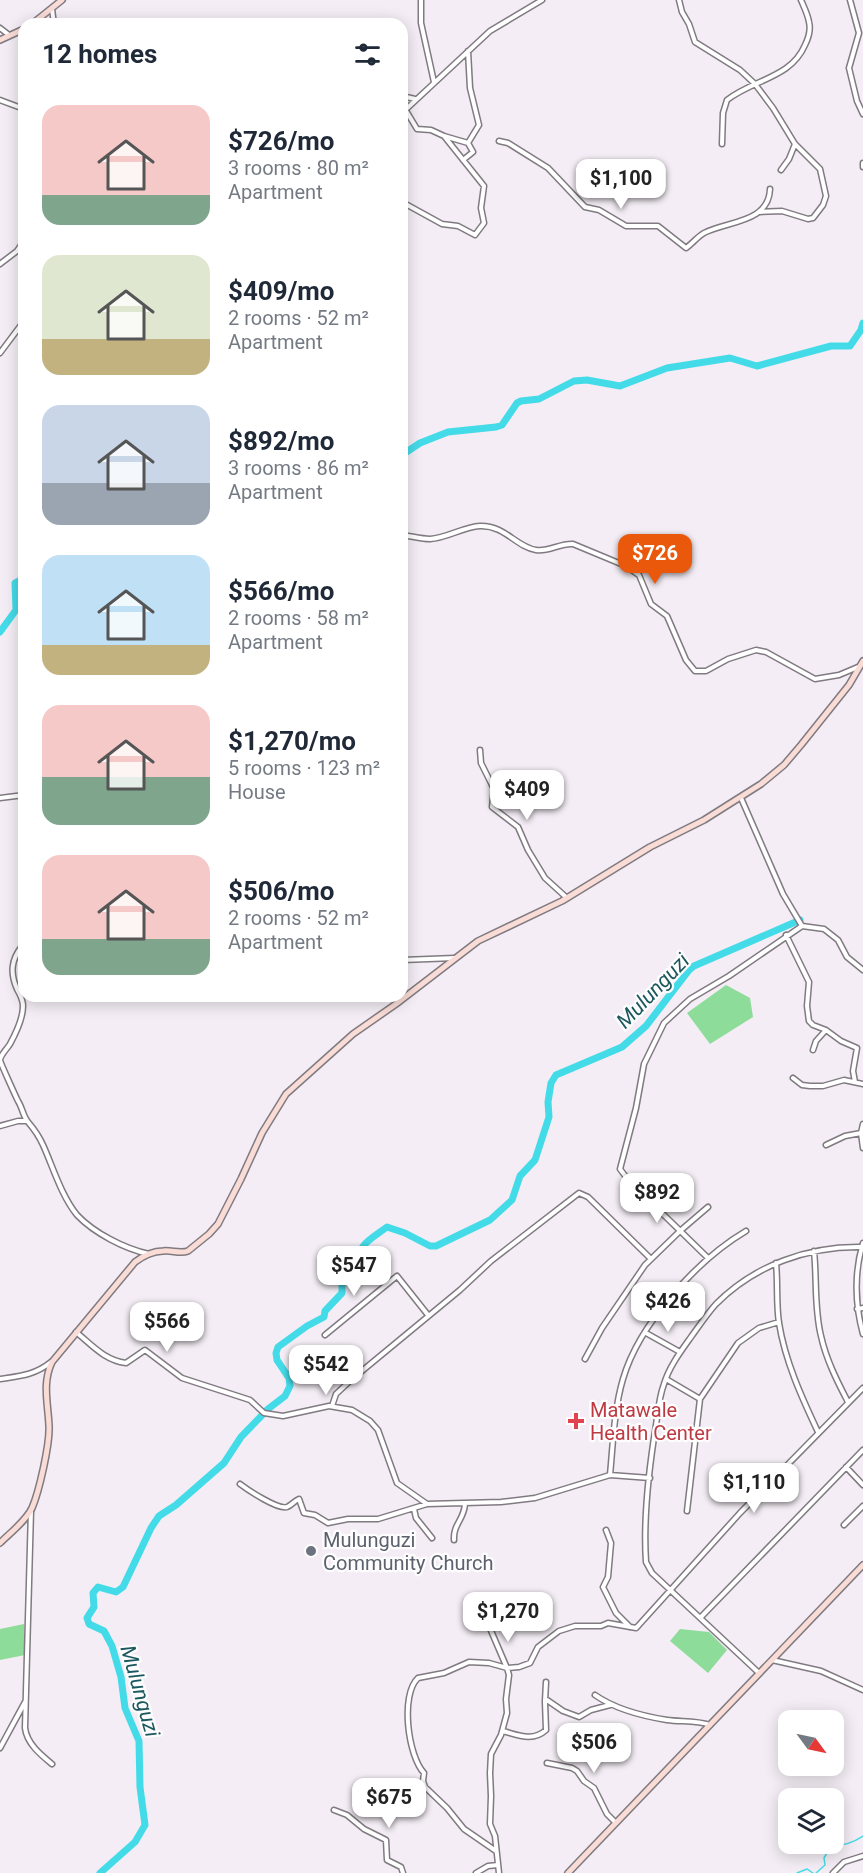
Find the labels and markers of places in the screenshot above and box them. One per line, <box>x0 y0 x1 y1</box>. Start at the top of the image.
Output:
pin: $1,100 <box>572 159 670 210</box>
pin: $726 <box>619 534 691 585</box>
pin: $409 <box>491 770 563 821</box>
pin: $892 <box>621 1173 693 1224</box>
pin: $547 <box>318 1246 390 1297</box>
pin: $426 <box>632 1282 704 1333</box>
pin: $566 <box>131 1302 203 1353</box>
pin: $542 <box>290 1345 362 1396</box>
place label: Matawale Health Center <box>590 1398 712 1445</box>
marker: Matawale Health Center <box>567 1412 585 1430</box>
pin: $1,110 <box>705 1463 803 1514</box>
place label: Mulunguzi Community Church <box>323 1528 494 1575</box>
marker: Mulunguzi Community Church <box>304 1544 318 1558</box>
pin: $1,270 <box>459 1592 557 1643</box>
pin: $506 <box>558 1723 630 1774</box>
pin: $675 <box>353 1778 425 1829</box>

